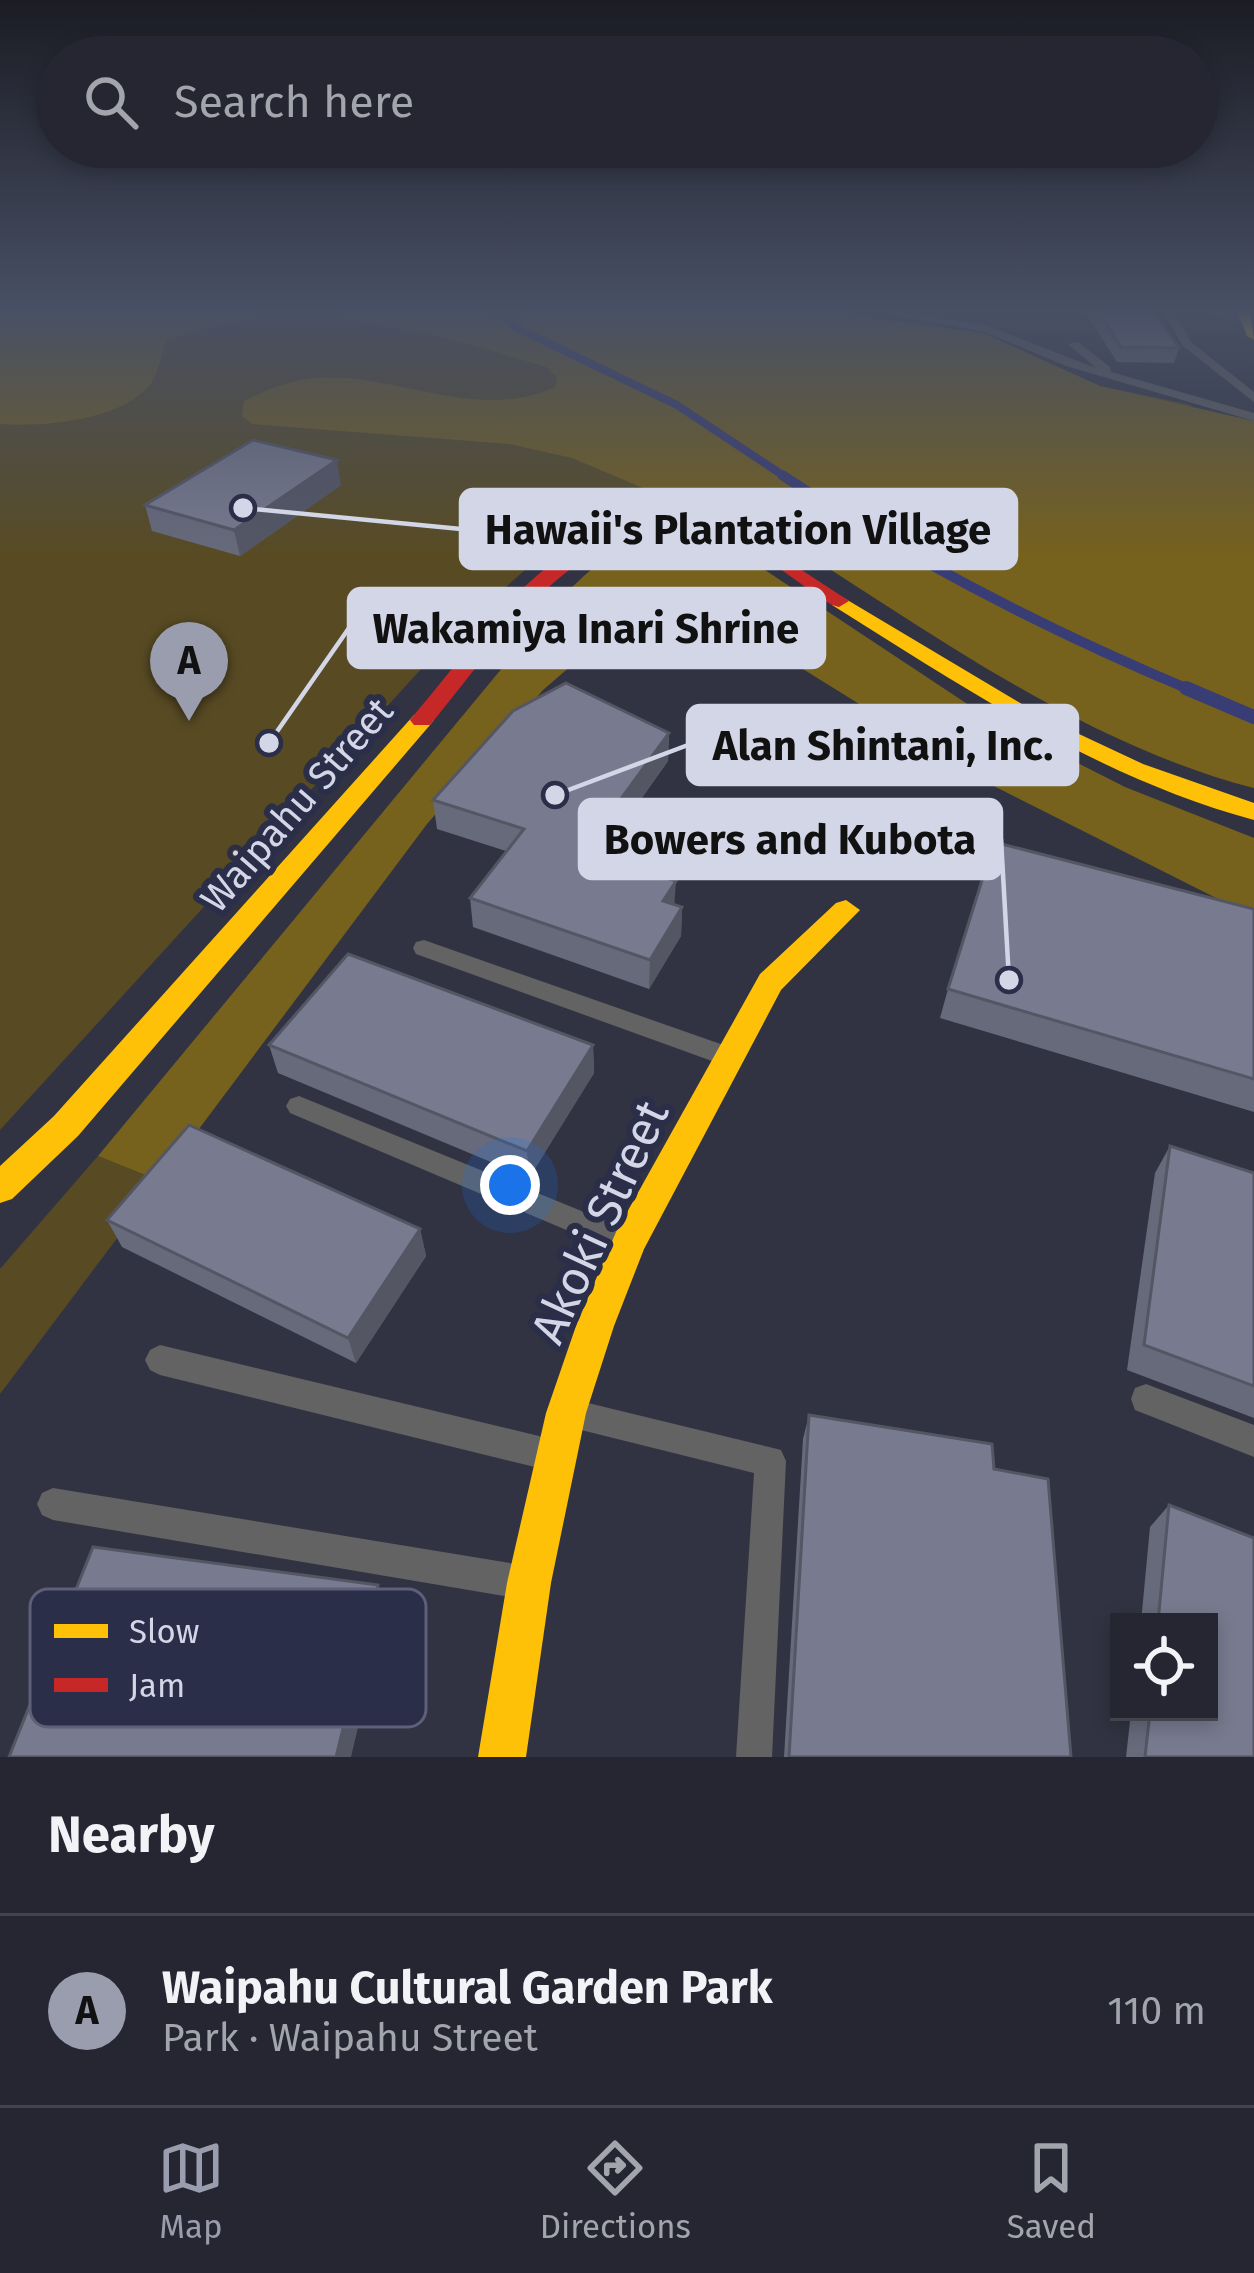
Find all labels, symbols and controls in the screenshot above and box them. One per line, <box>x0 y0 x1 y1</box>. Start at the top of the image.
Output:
search box <box>36 36 1218 168</box>
icon: search <box>78 69 144 135</box>
text: Search here <box>174 75 414 129</box>
callout: Hawaii's Plantation Village <box>461 490 1016 568</box>
text: Hawaii's Plantation Village <box>485 505 991 555</box>
callout: Wakamiya Inari Shrine <box>349 589 824 667</box>
text: Wakamiya Inari Shrine <box>373 604 799 654</box>
pin: A <box>150 622 228 721</box>
street label: Waipahu Street <box>191 688 403 922</box>
callout: Alan Shintani, Inc. <box>688 706 1077 784</box>
text: Alan Shintani, Inc. <box>712 721 1053 771</box>
callout: Bowers and Kubota <box>580 800 1001 878</box>
text: Bowers and Kubota <box>604 815 976 865</box>
street label: Akoki Street <box>519 1091 682 1352</box>
your location <box>480 1155 540 1215</box>
legend <box>30 1589 426 1727</box>
text: Slow <box>129 1612 199 1652</box>
map controls <box>1110 1613 1218 1721</box>
button: locate <box>1110 1613 1218 1721</box>
text: Jam <box>129 1666 185 1706</box>
text: Nearby <box>48 1804 214 1866</box>
text: Waipahu Cultural Garden Park <box>162 1961 773 2015</box>
text: A <box>75 1988 99 2034</box>
text: 110 m <box>1107 1988 1206 2034</box>
text: Park · Waipahu Street <box>162 2015 538 2061</box>
tab: Map <box>158 2135 224 2247</box>
tab: Directions <box>540 2135 691 2247</box>
tab: Saved <box>1007 2135 1096 2247</box>

